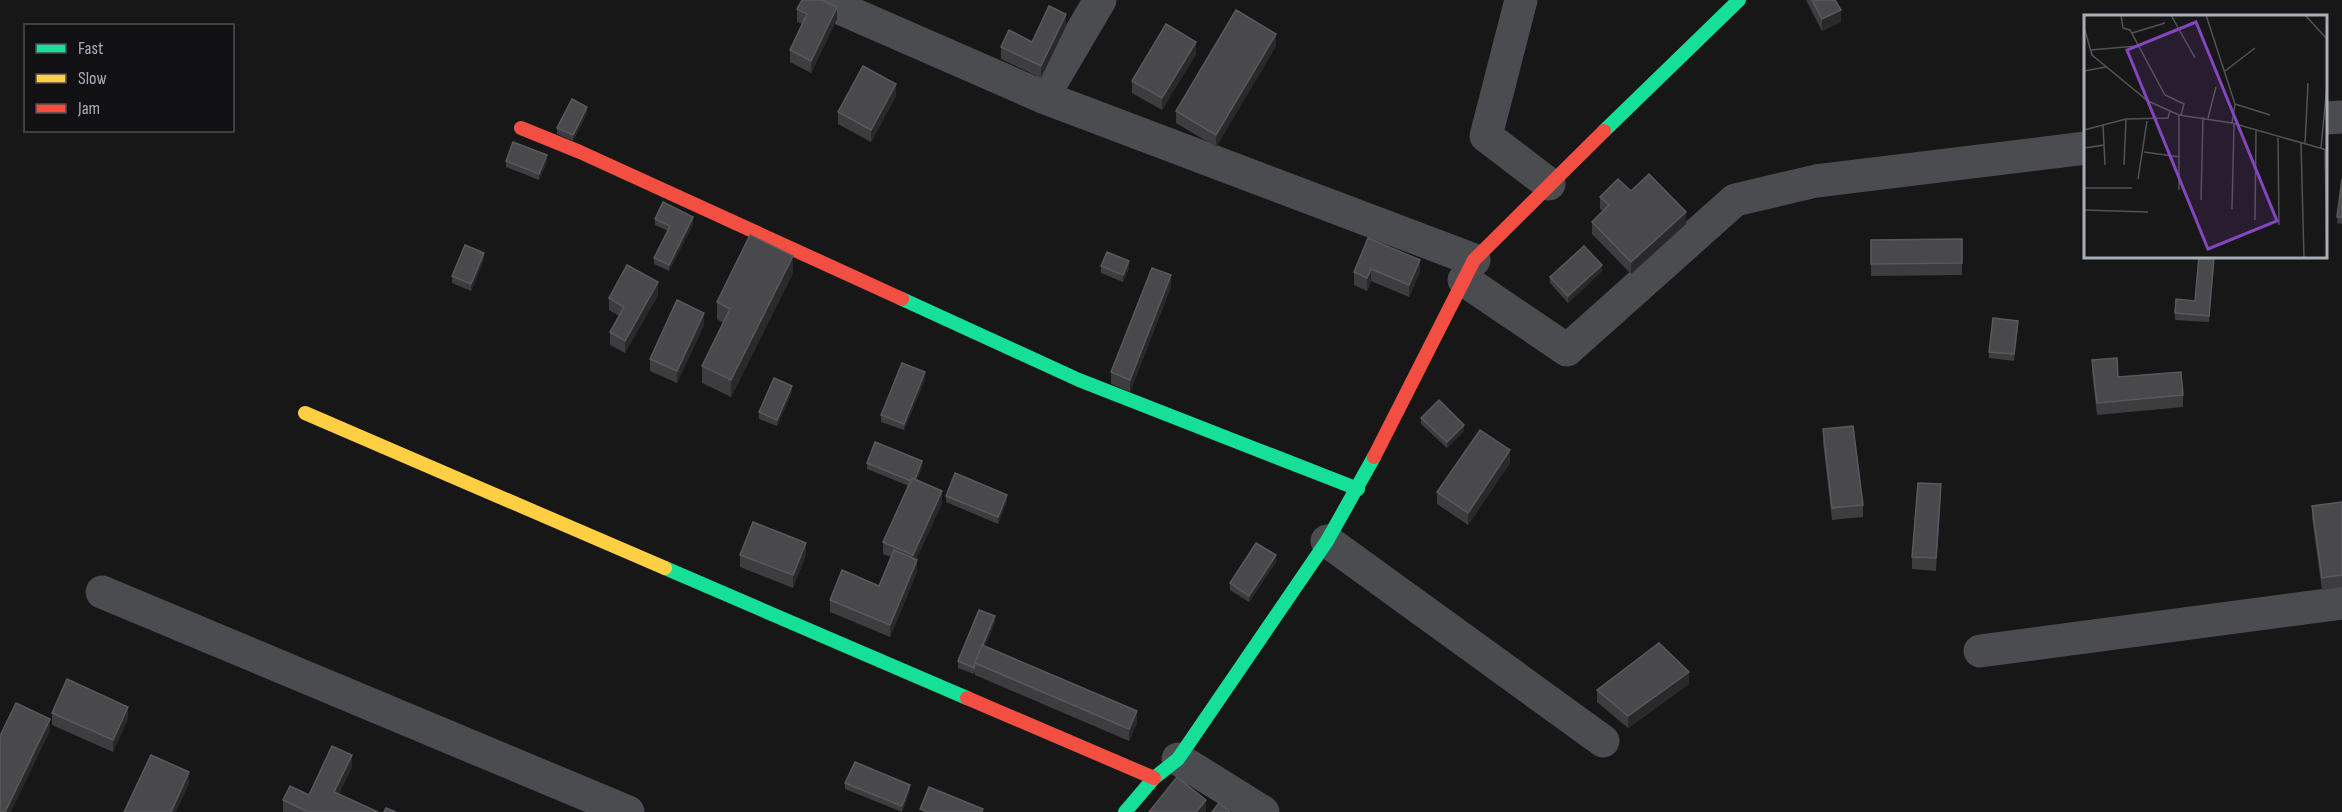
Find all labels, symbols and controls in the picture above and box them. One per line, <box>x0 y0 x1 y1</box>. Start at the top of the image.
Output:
inset map <box>2084 15 2327 258</box>
legend <box>24 24 234 132</box>
text: Fast <box>78 38 104 59</box>
text: Slow <box>78 68 107 89</box>
text: Jam <box>77 98 100 119</box>

